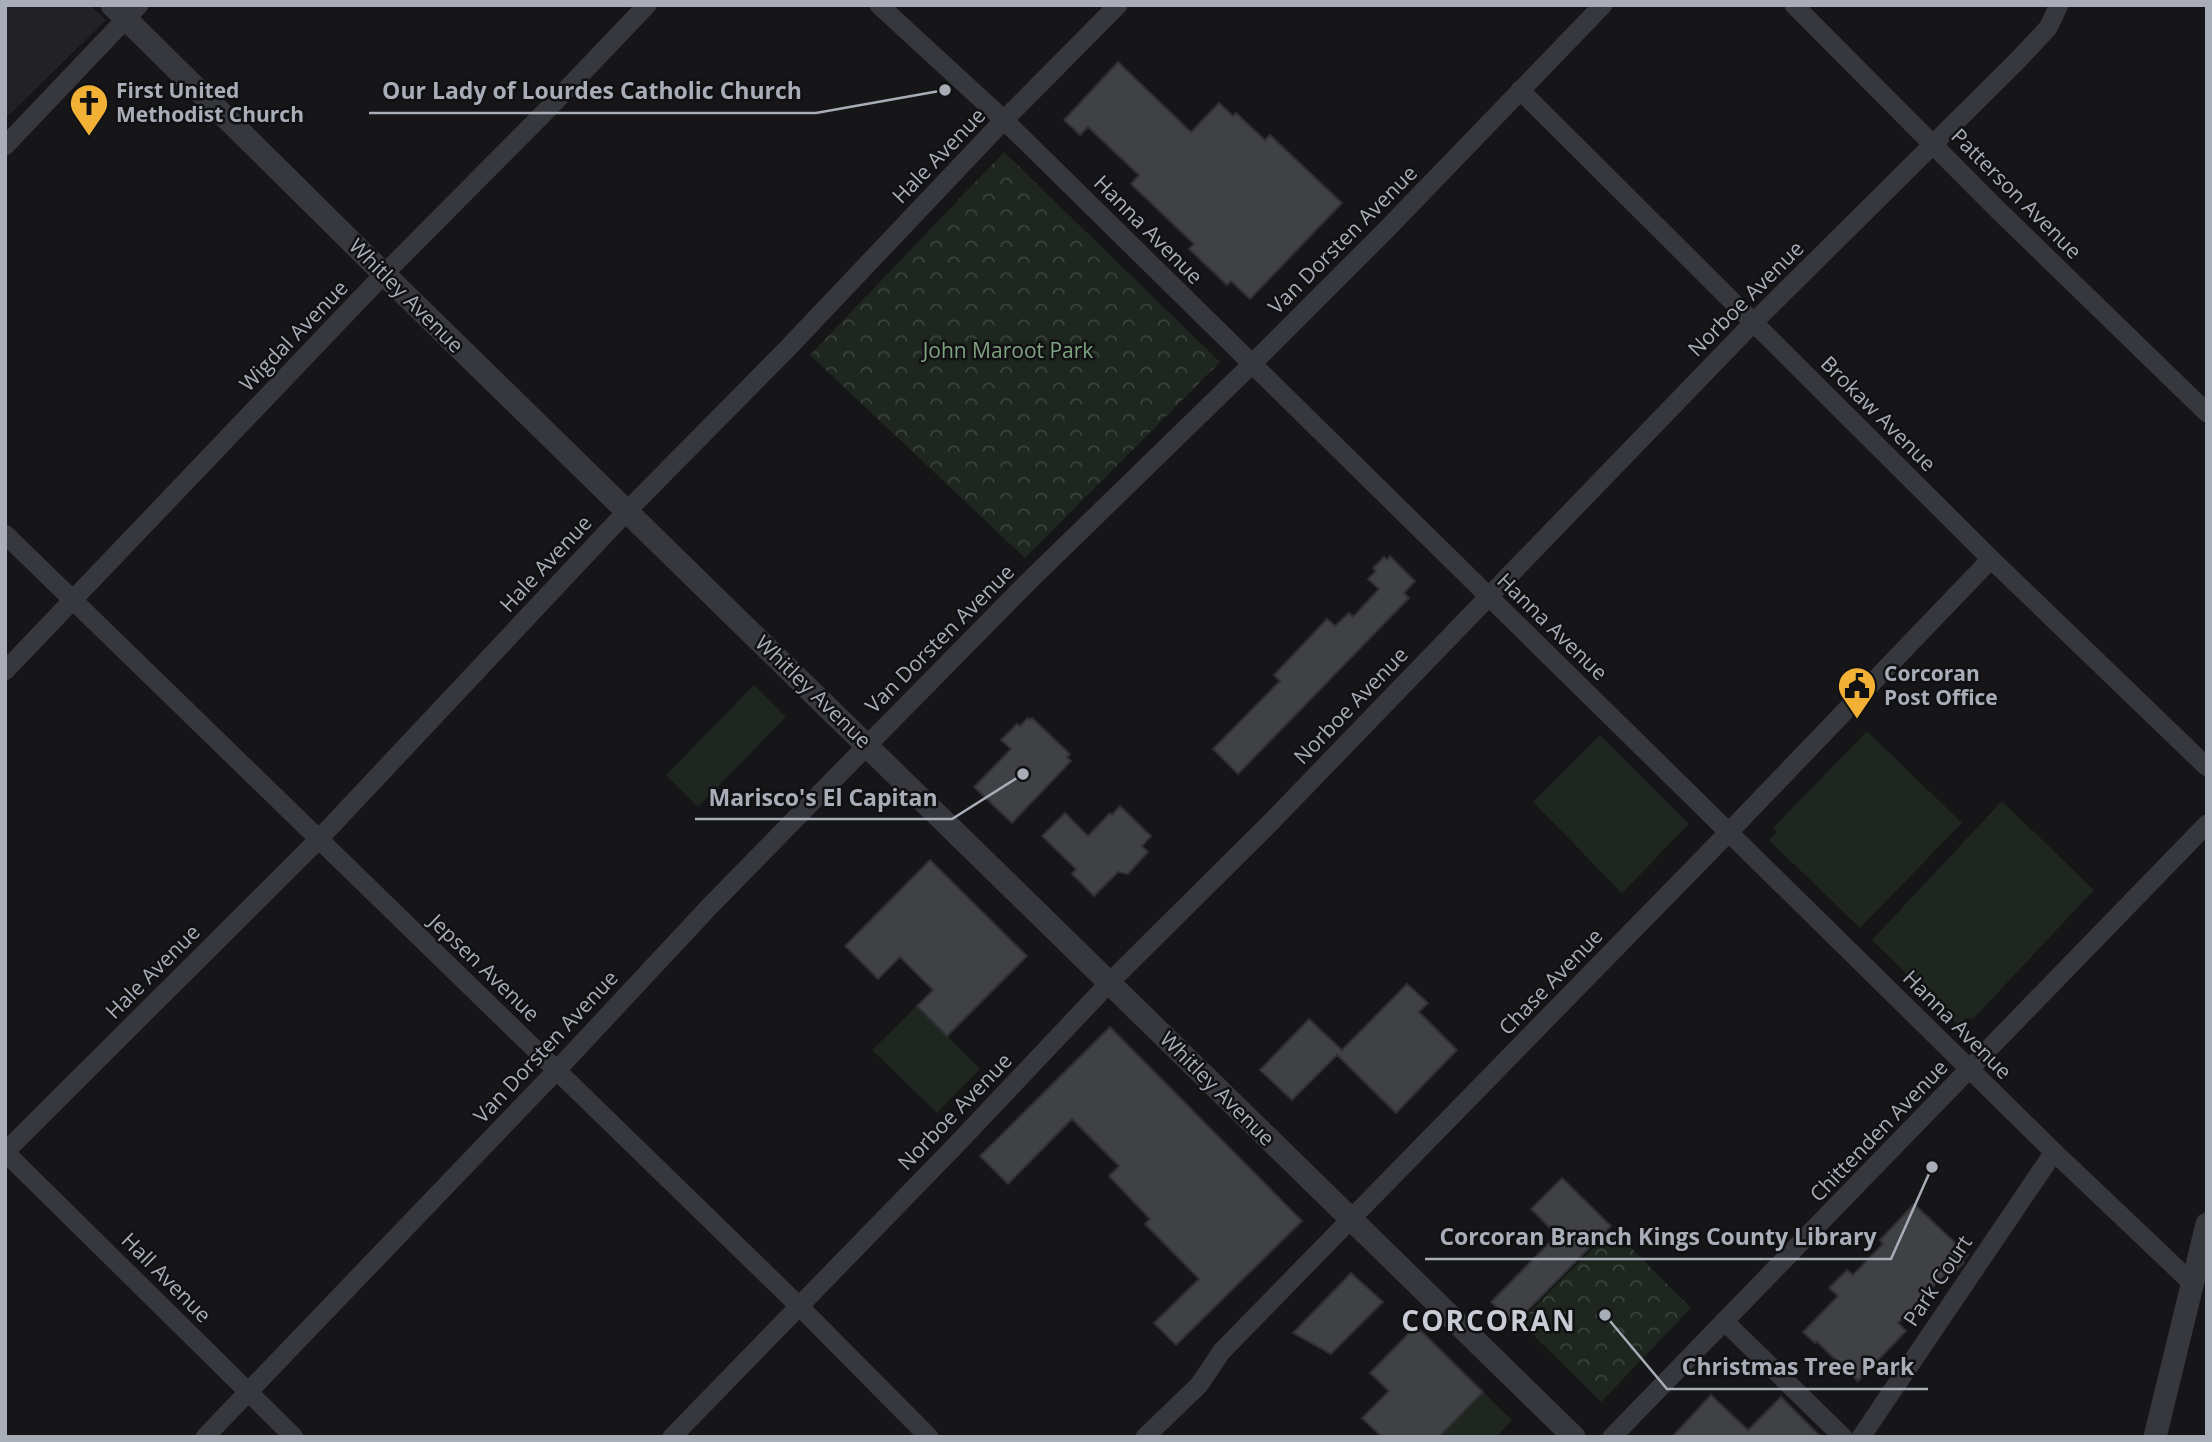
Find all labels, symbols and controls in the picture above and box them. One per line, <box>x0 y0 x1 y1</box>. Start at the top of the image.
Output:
callout: Our Lady of Lourdes Catholic Church <box>369 69 816 113</box>
text: Our Lady of Lourdes Catholic Church <box>382 74 802 106</box>
place label: First United Methodist Church <box>116 76 304 128</box>
church icon: First United Methodist Church <box>68 82 110 137</box>
street label: Hale Avenue <box>886 101 991 209</box>
street label: Patterson Avenue <box>1945 122 2088 265</box>
street label: Van Dorsten Avenue <box>1262 159 1423 320</box>
street label: Hanna Avenue <box>1088 169 1209 290</box>
street label: Whitley Avenue <box>343 232 470 359</box>
street label: Norboe Avenue <box>1681 234 1809 362</box>
street label: Wigdal Avenue <box>233 274 354 397</box>
park label: John Maroot Park <box>921 336 1093 364</box>
street label: Brokaw Avenue <box>1815 350 1942 477</box>
street label: Hale Avenue <box>493 509 597 618</box>
street label: Van Dorsten Avenue <box>859 558 1020 719</box>
street label: Hanna Avenue <box>1491 566 1614 686</box>
street label: Whitley Avenue <box>750 629 878 754</box>
street label: Norboe Avenue <box>1287 641 1413 770</box>
place label: Corcoran Post Office <box>1884 659 1998 711</box>
public building icon: Corcoran Post Office <box>1836 665 1878 720</box>
callout: Marisco's El Capitan <box>695 775 952 819</box>
text: Marisco's El Capitan <box>708 781 938 813</box>
street label: Jepsen Avenue <box>422 906 546 1027</box>
street label: Hale Avenue <box>99 918 206 1025</box>
street label: Chase Avenue <box>1492 922 1608 1041</box>
street label: Van Dorsten Avenue <box>467 964 624 1129</box>
street label: Hanna Avenue <box>1897 964 2018 1085</box>
street label: Whitley Avenue <box>1154 1025 1281 1152</box>
street label: Norboe Avenue <box>891 1047 1017 1176</box>
street label: Chittenden Avenue <box>1803 1053 1953 1207</box>
callout: Corcoran Branch Kings County Library <box>1425 1215 1891 1259</box>
text: Corcoran Branch Kings County Library <box>1439 1220 1877 1252</box>
street label: Hall Avenue <box>116 1226 218 1328</box>
street label: Park Court <box>1896 1229 1978 1331</box>
district label: CORCORAN <box>1401 1301 1577 1339</box>
callout: Christmas Tree Park <box>1667 1345 1928 1389</box>
text: Christmas Tree Park <box>1682 1350 1915 1382</box>

